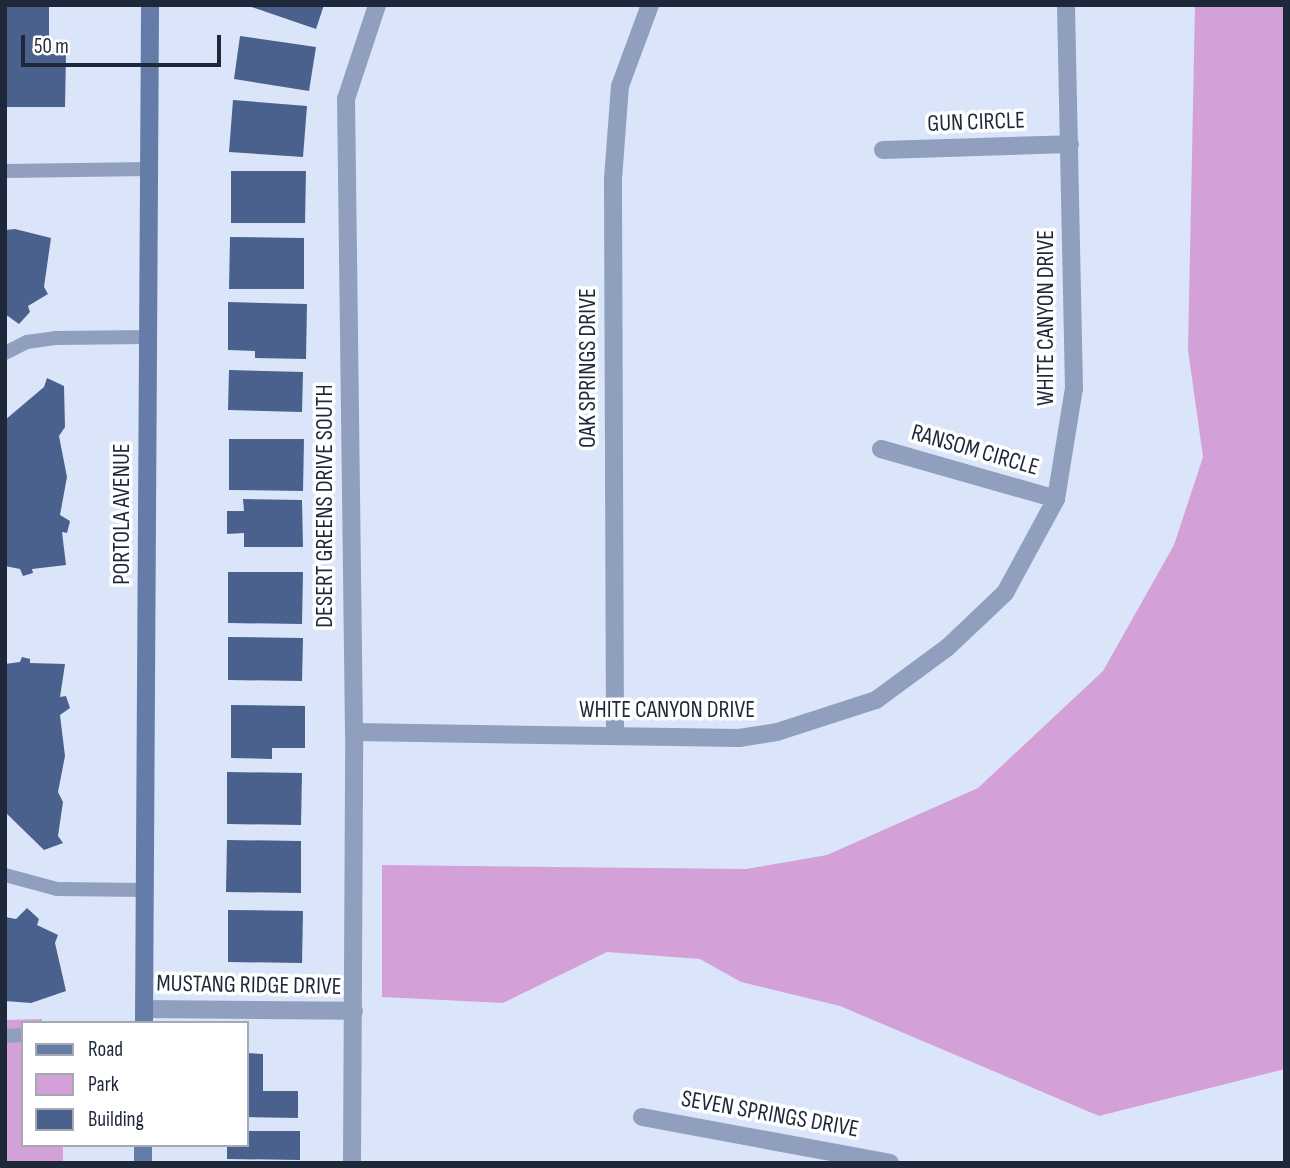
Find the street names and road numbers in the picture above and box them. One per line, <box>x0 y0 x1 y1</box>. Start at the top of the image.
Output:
street label: GUN CIRCLE <box>927 106 1025 138</box>
street label: WHITE CANYON DRIVE <box>1032 230 1060 406</box>
street label: OAK SPRINGS DRIVE <box>574 288 602 448</box>
street label: DESERT GREENS DRIVE SOUTH <box>311 384 339 628</box>
street label: RANSOM CIRCLE <box>908 418 1042 482</box>
street label: PORTOLA AVENUE <box>108 443 136 585</box>
street label: WHITE CANYON DRIVE <box>579 696 755 724</box>
street label: MUSTANG RIDGE DRIVE <box>156 969 342 1001</box>
street label: SEVEN SPRINGS DRIVE <box>679 1084 861 1144</box>

